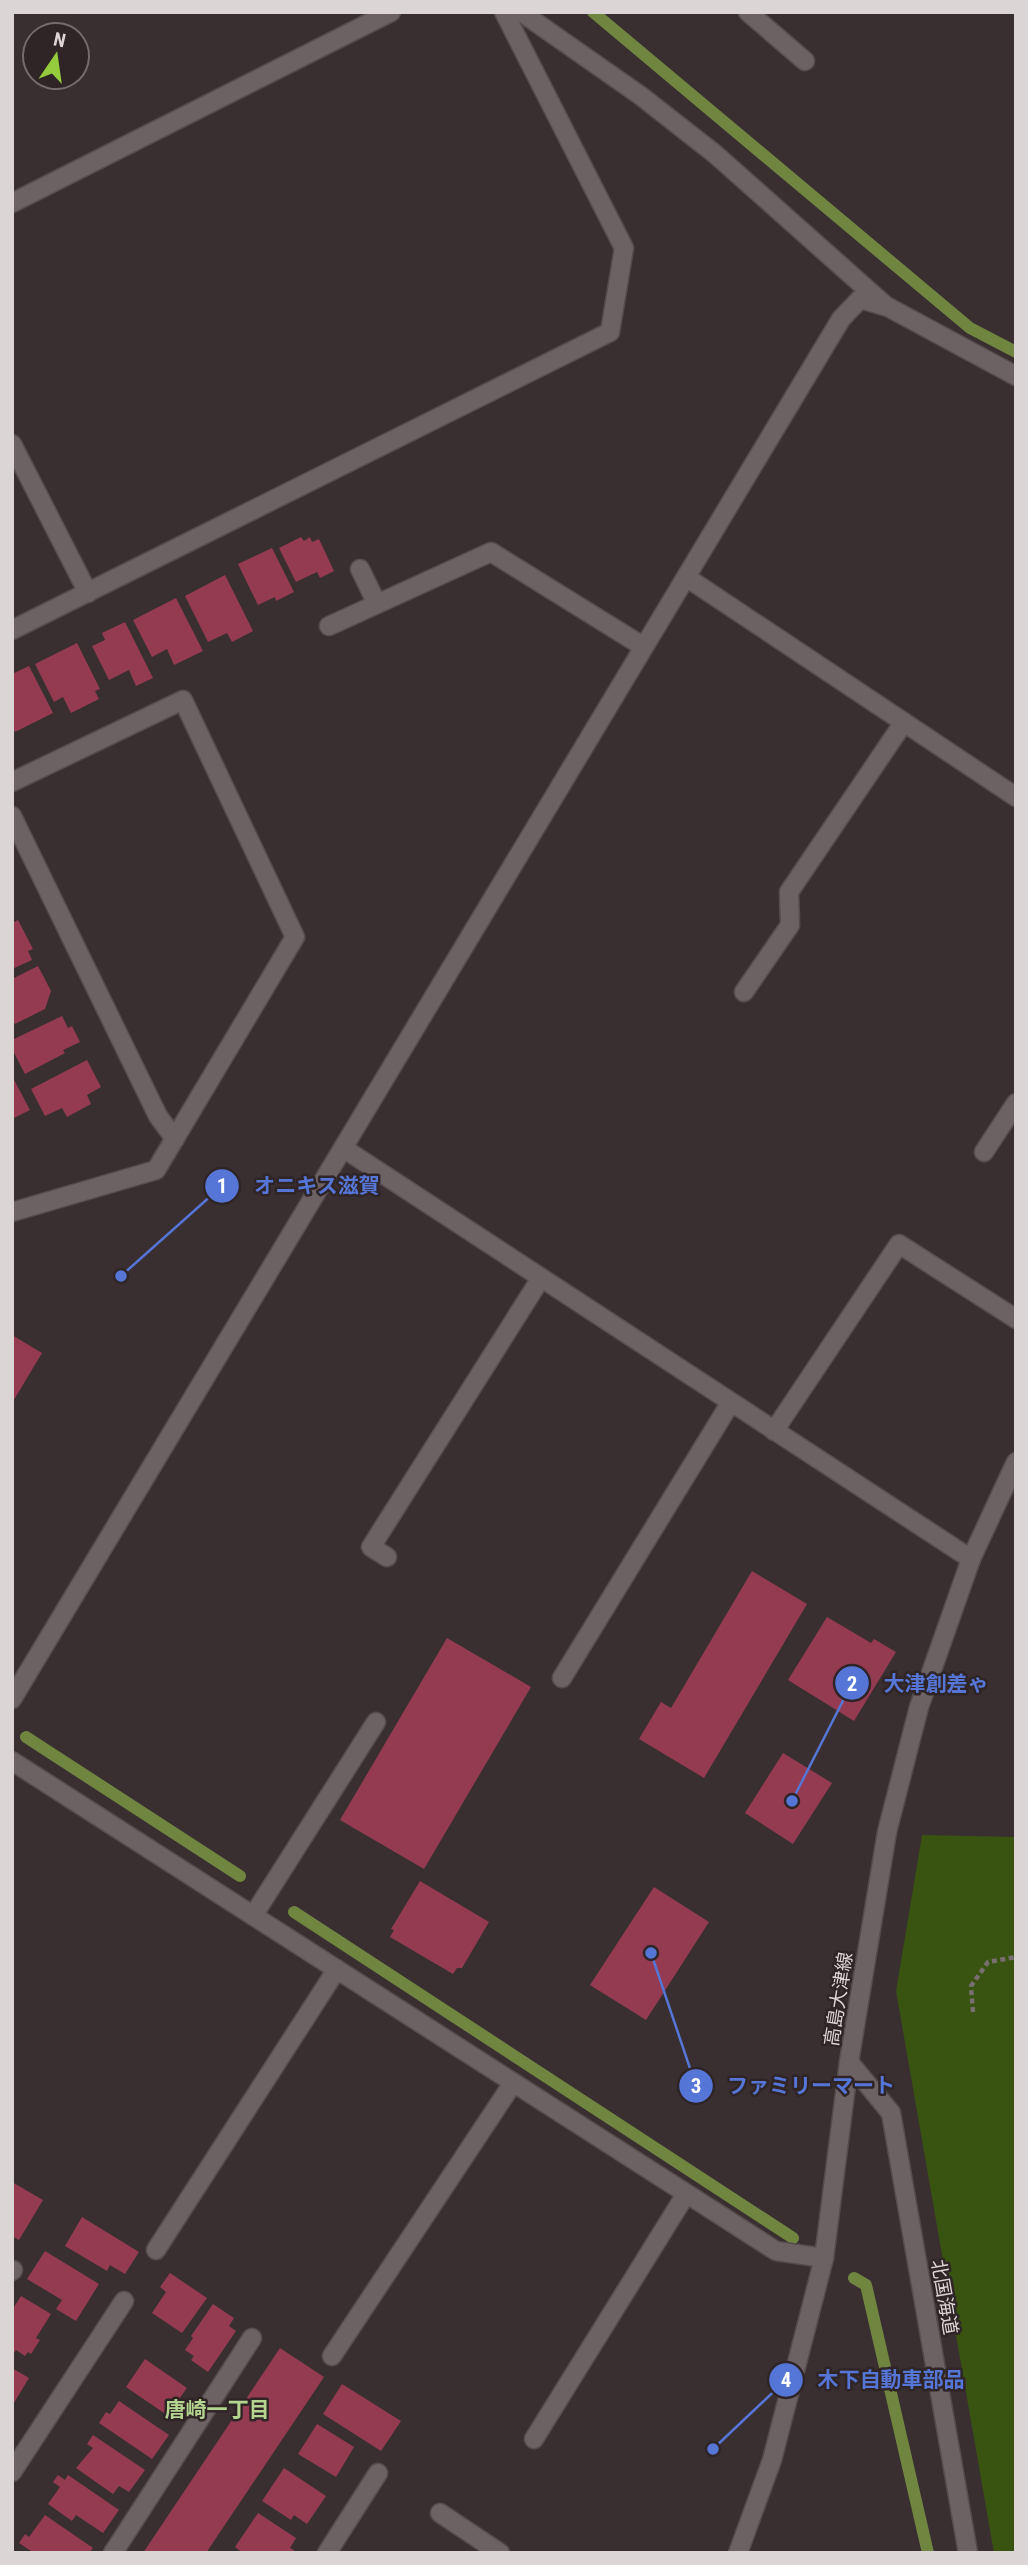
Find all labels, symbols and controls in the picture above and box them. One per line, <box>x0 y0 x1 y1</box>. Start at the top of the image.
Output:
north arrow <box>21 21 91 91</box>
text: N <box>51 27 68 52</box>
callout: オニキス滋賀 <box>205 1165 394 1207</box>
text: 1 <box>217 1174 227 1198</box>
text: オニキス滋賀 <box>254 1174 380 1198</box>
callout: 大津創差ゃ <box>835 1662 1003 1704</box>
text: 2 <box>847 1672 857 1696</box>
text: 大津創差ゃ <box>884 1672 989 1696</box>
street label: 高島大津線 <box>820 1950 857 2048</box>
callout: ファミリーマート <box>678 2065 909 2107</box>
text: 3 <box>691 2074 701 2098</box>
text: ファミリーマート <box>727 2074 895 2098</box>
street label: 北国海道 <box>927 2258 962 2337</box>
callout: 木下自動車部品 <box>768 2359 978 2401</box>
text: 4 <box>781 2368 791 2392</box>
text: 木下自動車部品 <box>818 2368 965 2392</box>
district label: 唐崎一丁目 <box>165 2398 270 2422</box>

